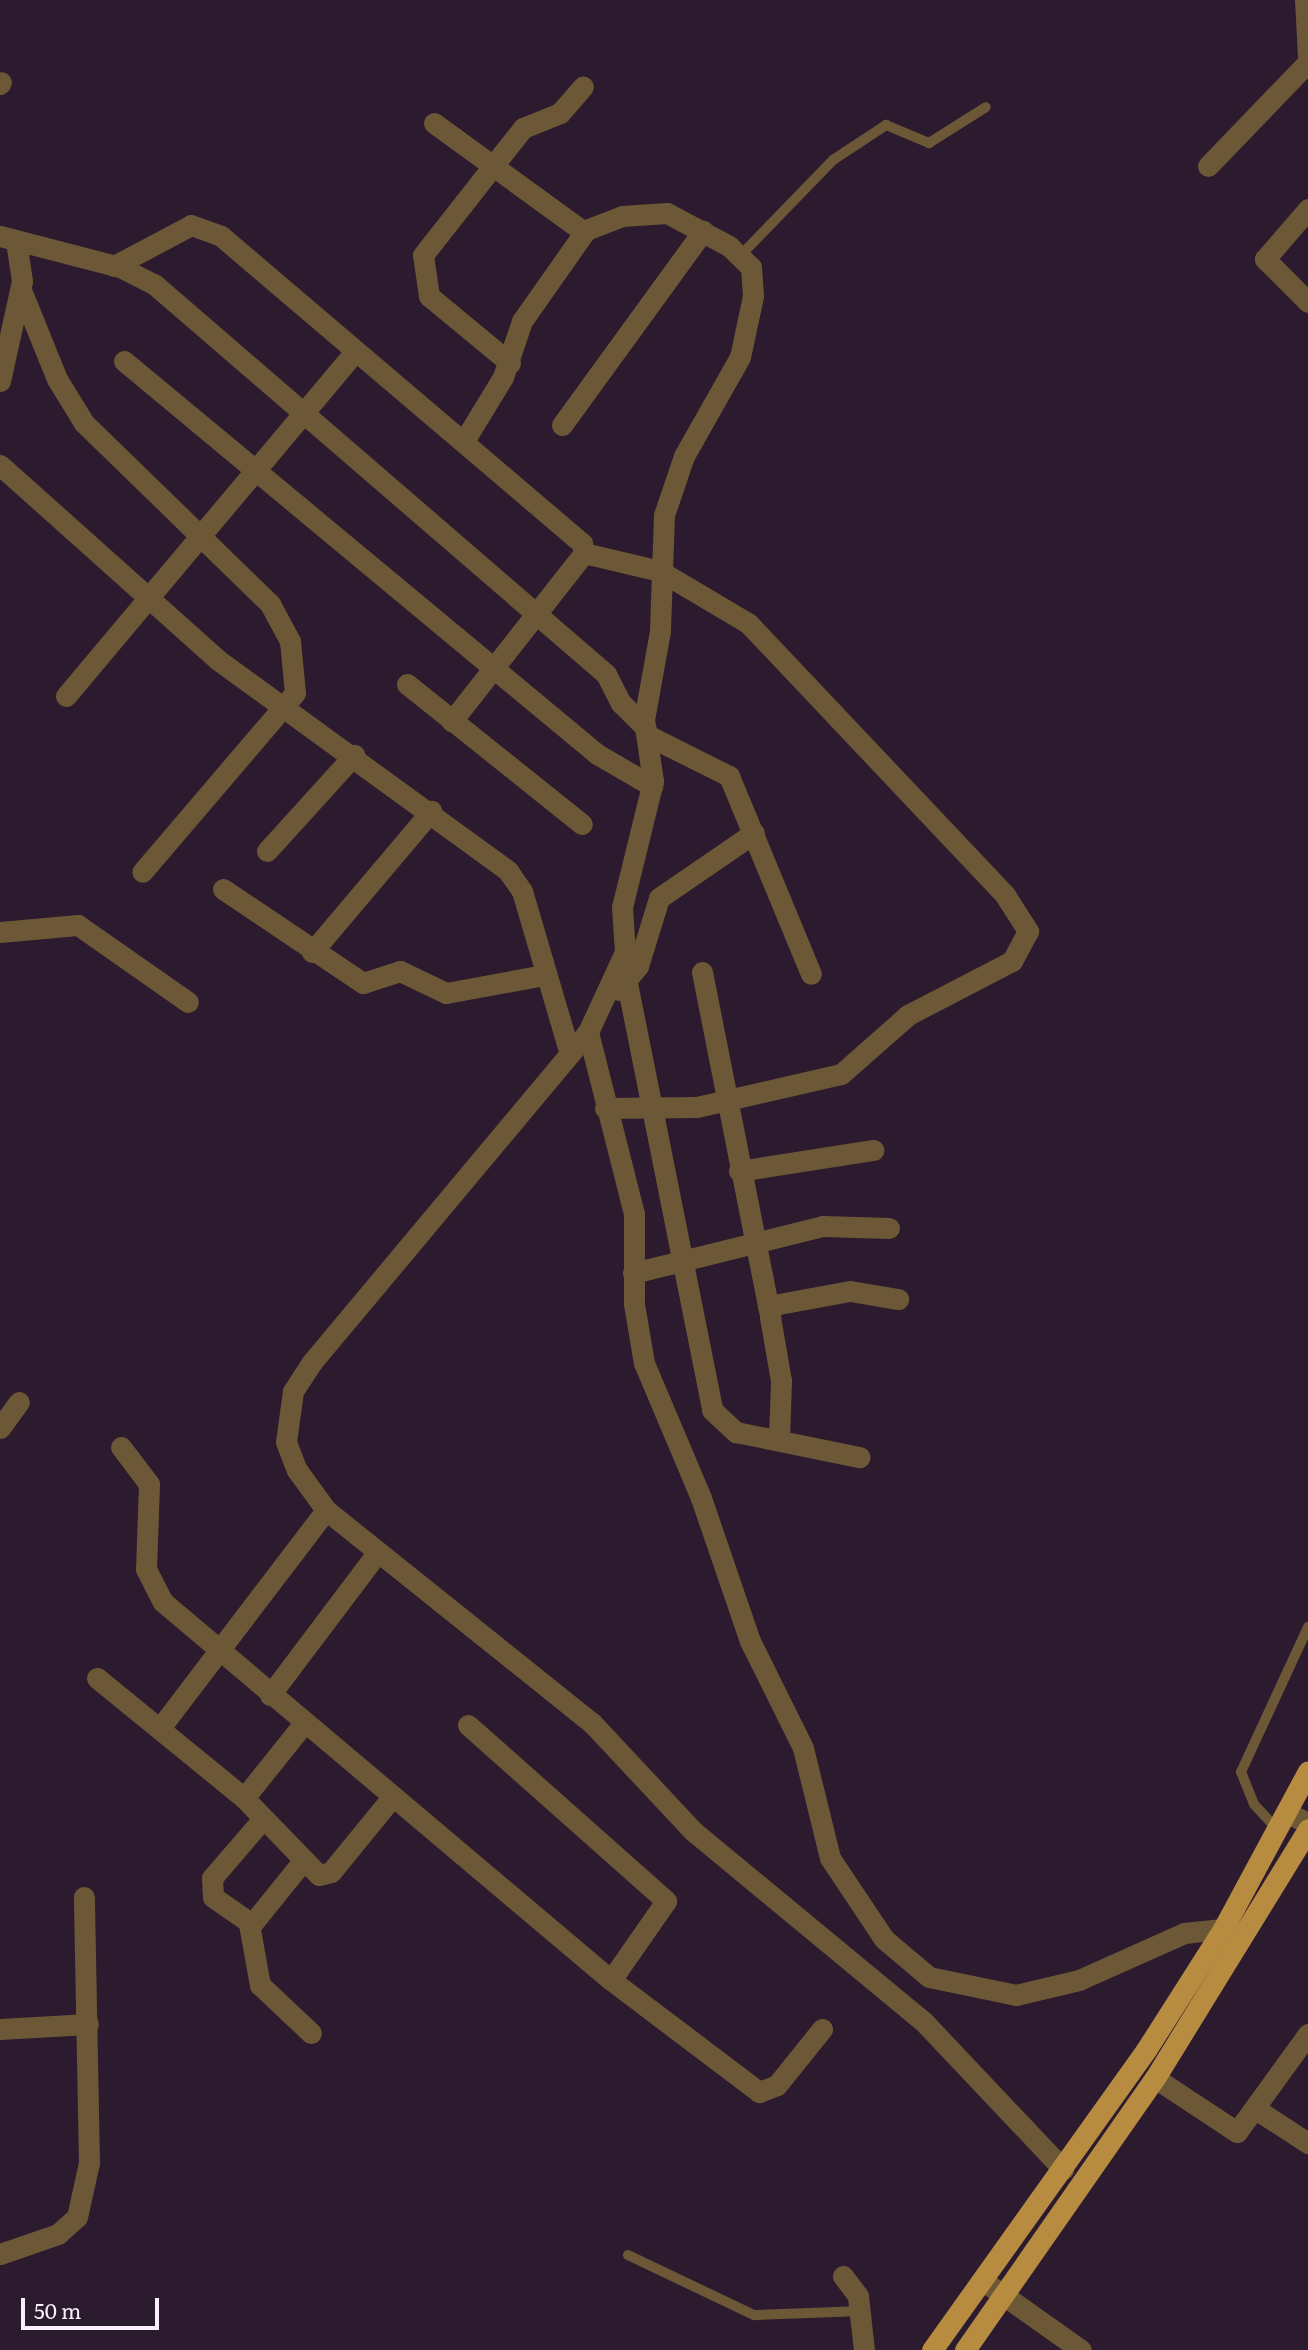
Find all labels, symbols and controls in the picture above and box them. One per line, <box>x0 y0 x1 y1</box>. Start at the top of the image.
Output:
scale bar <box>24 2284 163 2328</box>
text: 50 m <box>34 2294 81 2325</box>

